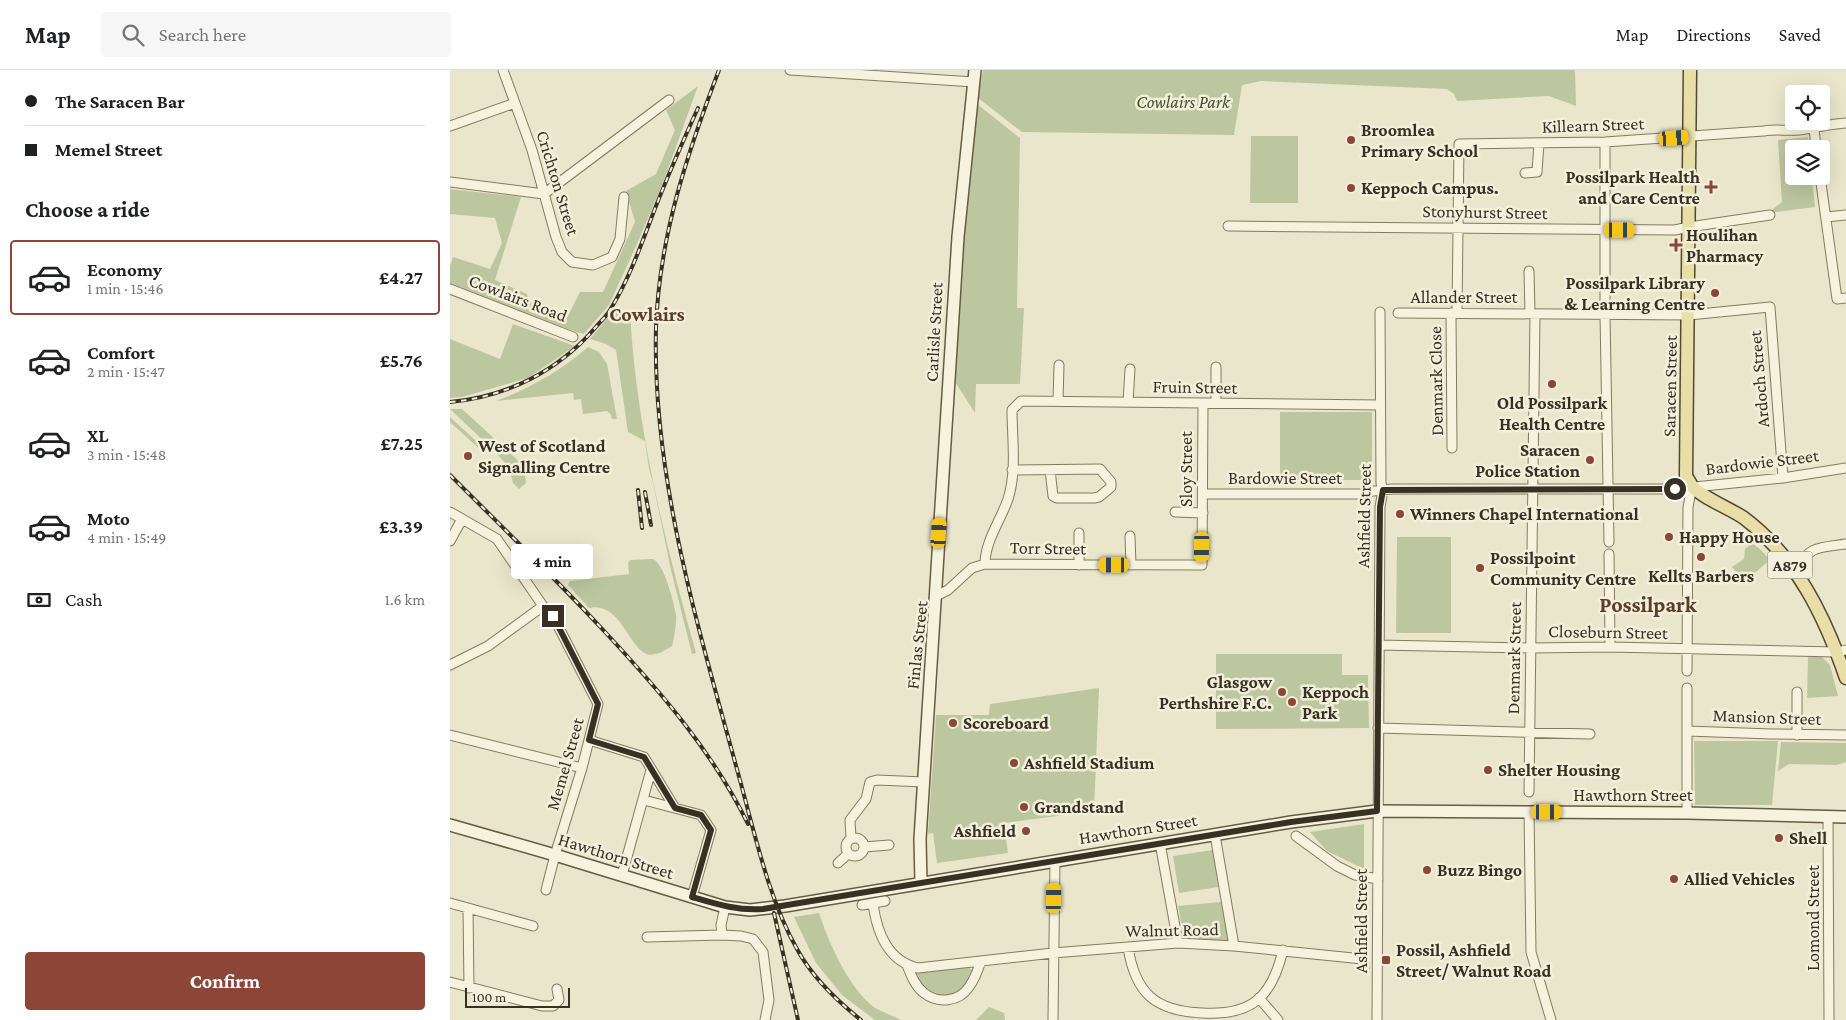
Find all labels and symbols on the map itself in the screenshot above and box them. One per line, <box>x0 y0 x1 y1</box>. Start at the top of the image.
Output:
park label: Cowlairs Park <box>1136 92 1231 112</box>
street label: Killearn Street <box>1542 113 1646 137</box>
place label: Broomlea Primary School <box>1361 120 1478 161</box>
street label: Crichton Street <box>533 128 584 239</box>
car <box>1658 129 1689 147</box>
marker: Broomlea Primary School <box>1345 134 1357 146</box>
place label: Possilpark Health and Care Centre <box>1565 167 1701 208</box>
place label: Keppoch Campus. <box>1361 178 1499 198</box>
marker: Possilpark Health and Care Centre <box>1704 180 1718 194</box>
marker: Keppoch Campus. <box>1345 182 1357 194</box>
street label: Stonyhurst Street <box>1422 201 1549 223</box>
car <box>1605 223 1635 238</box>
place label: Houlihan Pharmacy <box>1686 225 1763 266</box>
marker: Houlihan Pharmacy <box>1670 239 1682 251</box>
street label: Cowlairs Road <box>466 270 570 326</box>
place label: Possilpark Library & Learning Centre <box>1564 273 1705 314</box>
street label: Carlisle Street <box>921 281 947 382</box>
street label: Allander Street <box>1410 287 1519 307</box>
marker: Possilpark Library & Learning Centre <box>1709 287 1721 299</box>
district label: Cowlairs <box>609 303 685 325</box>
street label: Denmark Close <box>1425 326 1447 436</box>
street label: Ardoch Street <box>1745 329 1773 428</box>
street label: Saracen Street <box>1659 334 1681 437</box>
street label: Fruin Street <box>1153 376 1239 398</box>
marker: Old Possilpark Health Centre <box>1546 378 1558 390</box>
place label: Old Possilpark Health Centre <box>1497 393 1607 434</box>
street label: Sloy Street <box>1176 430 1196 507</box>
place label: West of Scotland Signalling Centre <box>477 436 610 477</box>
place label: Saracen Police Station <box>1475 440 1581 481</box>
street label: Bardowie Street <box>1704 445 1821 479</box>
marker: West of Scotland Signalling Centre <box>462 450 474 462</box>
marker: Saracen Police Station <box>1584 454 1596 466</box>
street label: Ashfield Street <box>1353 463 1375 568</box>
street label: Bardowie Street <box>1228 468 1343 488</box>
route start <box>1664 478 1686 500</box>
place label: Winners Chapel International <box>1409 504 1639 524</box>
marker: Winners Chapel International <box>1394 508 1406 520</box>
car <box>930 518 947 548</box>
place label: Happy House <box>1679 527 1780 547</box>
marker: Happy House <box>1663 531 1675 543</box>
car <box>1194 532 1209 562</box>
street label: Torr Street <box>1010 537 1087 559</box>
callout: 4 min <box>512 544 594 578</box>
place label: Possilpoint Community Centre <box>1490 548 1636 589</box>
marker: Kellts Barbers <box>1695 551 1707 563</box>
road number: A879 <box>1768 552 1812 578</box>
car <box>1099 558 1129 573</box>
marker: Possilpoint Community Centre <box>1474 562 1486 574</box>
place label: Kellts Barbers <box>1648 566 1754 586</box>
district label: Possilpark <box>1599 592 1698 617</box>
street label: Finlas Street <box>902 599 932 690</box>
street label: Denmark Street <box>1503 600 1525 715</box>
route end <box>542 605 564 627</box>
street label: Closeburn Street <box>1548 621 1669 643</box>
place label: Glasgow Perthshire F.C. <box>1159 672 1273 713</box>
place label: Keppoch Park <box>1302 682 1370 723</box>
marker: Glasgow Perthshire F.C. <box>1276 686 1288 698</box>
marker: Keppoch Park <box>1286 696 1298 708</box>
street label: Mansion Street <box>1712 705 1823 729</box>
place label: Scoreboard <box>963 713 1049 733</box>
street label: Memel Street <box>542 714 588 813</box>
marker: Scoreboard <box>947 717 959 729</box>
place label: Ashfield Stadium <box>1023 753 1155 773</box>
marker: Ashfield Stadium <box>1008 757 1020 769</box>
place label: Shelter Housing <box>1498 760 1620 780</box>
marker: Shelter Housing <box>1482 764 1494 776</box>
street label: Hawthorn Street <box>1573 785 1694 805</box>
place label: Grandstand <box>1034 797 1124 817</box>
marker: Grandstand <box>1018 801 1030 813</box>
car <box>1532 805 1562 820</box>
street label: Hawthorn Street <box>1077 810 1200 848</box>
place label: Ashfield <box>953 821 1016 841</box>
marker: Ashfield <box>1020 825 1032 837</box>
place label: Shell <box>1789 828 1827 848</box>
street label: Hawthorn Street <box>556 829 677 883</box>
marker: Shell <box>1773 832 1785 844</box>
place label: Buzz Bingo <box>1437 860 1522 880</box>
marker: Buzz Bingo <box>1421 864 1433 876</box>
street label: Lomond Street <box>1803 864 1823 971</box>
street label: Ashfield Street <box>1351 868 1371 973</box>
place label: Allied Vehicles <box>1683 869 1795 889</box>
marker: Allied Vehicles <box>1668 873 1680 885</box>
car <box>1046 883 1061 913</box>
street label: Walnut Road <box>1125 919 1220 941</box>
place label: Possil, Ashfield Street/ Walnut Road <box>1396 940 1552 981</box>
marker: Possil, Ashfield Street/ Walnut Road <box>1380 954 1392 966</box>
scale bar <box>465 985 570 1008</box>

